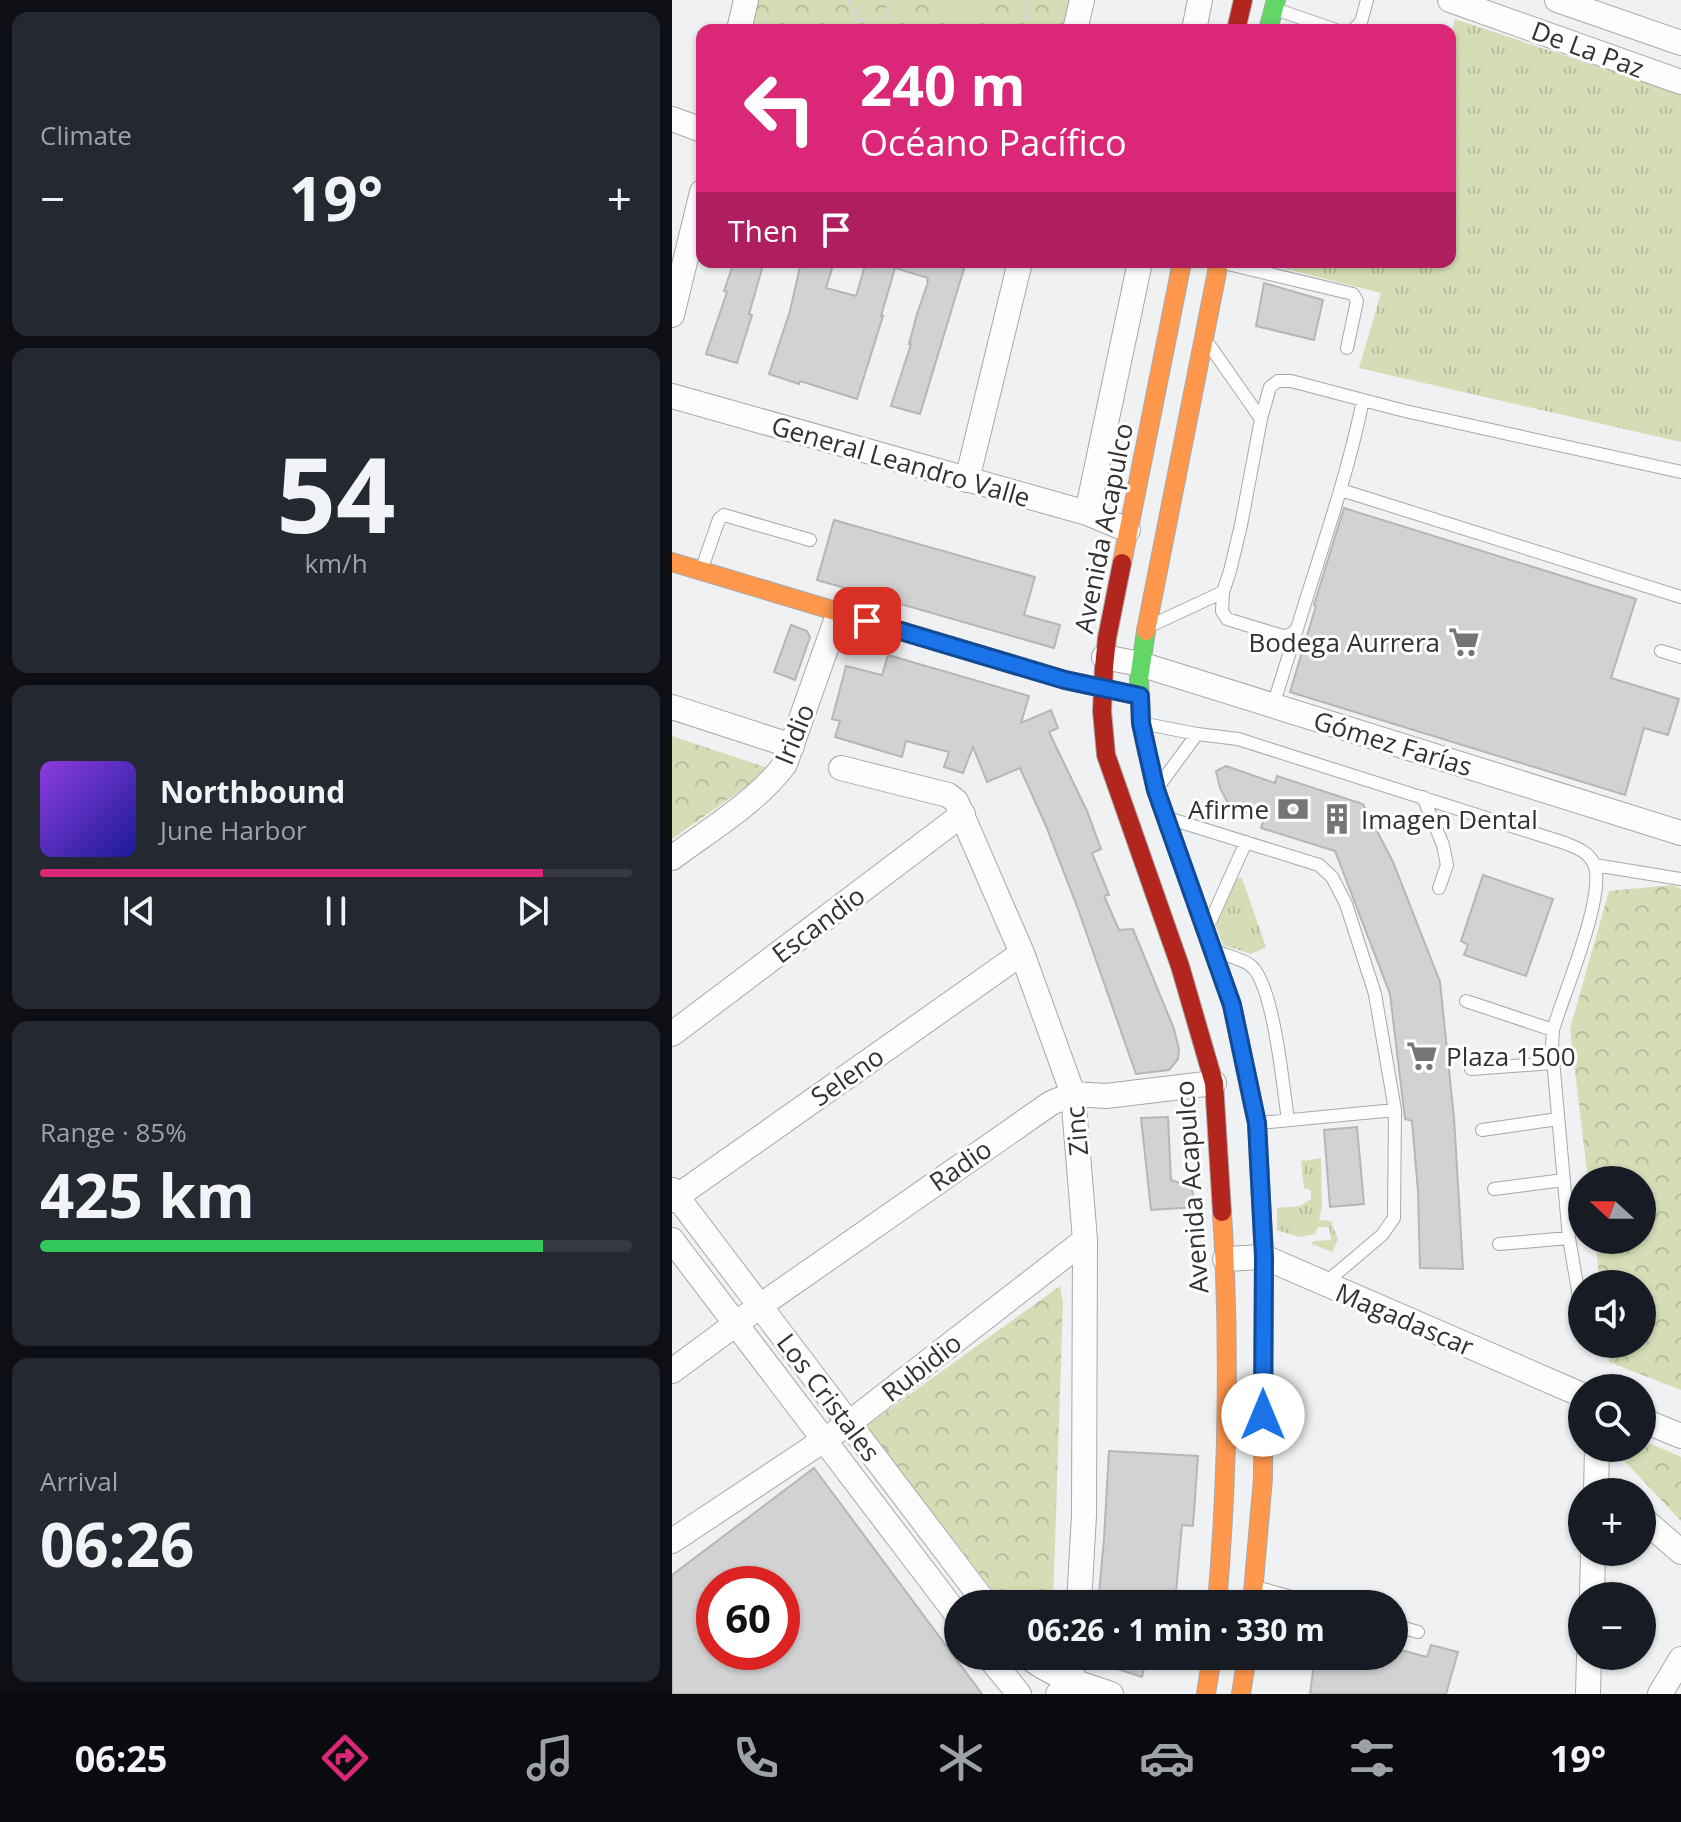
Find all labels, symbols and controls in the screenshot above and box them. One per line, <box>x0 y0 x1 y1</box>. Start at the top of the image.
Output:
street label: De La Paz <box>1527 12 1649 86</box>
text: 240 m <box>860 46 1026 122</box>
icon: left <box>728 56 832 160</box>
text: Climate <box>40 117 132 153</box>
text: Océano Pacífico <box>860 118 1127 167</box>
text: 19° <box>289 157 383 239</box>
text: − <box>40 168 65 228</box>
text: + <box>607 168 632 228</box>
icon: arrive <box>814 208 858 252</box>
text: Then <box>728 210 798 251</box>
street label: General Leandro Valle <box>767 407 1035 515</box>
street label: Avenida Acapulco <box>1065 420 1141 636</box>
text: 54 <box>277 422 395 563</box>
text: km/h <box>304 545 368 581</box>
pin <box>833 587 901 655</box>
icon: arrive <box>845 599 889 643</box>
place label: Bodega Aurrera <box>1248 624 1440 660</box>
supermarket icon: Bodega Aurrera <box>1447 625 1481 659</box>
street label: Iridio <box>766 698 822 770</box>
street label: Gómez Farías <box>1309 702 1477 784</box>
text: Northbound <box>160 771 345 812</box>
place label: Afirme <box>1188 791 1269 827</box>
bank icon: Afirme <box>1276 792 1310 826</box>
place label: Imagen Dental <box>1361 801 1538 837</box>
building icon: Imagen Dental <box>1320 802 1354 836</box>
text: June Harbor <box>160 812 307 848</box>
street label: Escandio <box>764 877 872 971</box>
icon: previous <box>117 889 161 933</box>
icon: pause <box>314 889 358 933</box>
icon: next <box>511 889 555 933</box>
street label: Seleno <box>803 1038 891 1114</box>
place label: Plaza 1500 <box>1446 1038 1576 1074</box>
supermarket icon: Plaza 1500 <box>1405 1039 1439 1073</box>
street label: Avenida Acapulco <box>1166 1079 1216 1295</box>
street label: Zinc <box>1056 1105 1096 1157</box>
text: Range · 85% <box>40 1114 187 1150</box>
street label: Radio <box>922 1131 998 1199</box>
text: 425 km <box>40 1154 255 1236</box>
north arrow <box>1568 1166 1656 1254</box>
map controls <box>1568 1166 1656 1670</box>
button: sound <box>1568 1270 1656 1358</box>
street label: Magadascar <box>1330 1274 1480 1364</box>
street label: Rubidio <box>873 1324 969 1410</box>
street label: Los Cristales <box>769 1326 889 1468</box>
position arrow <box>1221 1373 1305 1457</box>
button: search <box>1568 1374 1656 1462</box>
text: Arrival <box>40 1463 118 1499</box>
button: + <box>1568 1478 1656 1566</box>
text: 06:26 <box>40 1503 194 1585</box>
speed limit sign: 60 <box>696 1566 800 1670</box>
button: − <box>1568 1582 1656 1670</box>
text: 06:26 · 1 min · 330 m <box>1027 1609 1325 1650</box>
icon: directions <box>317 1730 373 1786</box>
icon: music <box>522 1730 578 1786</box>
icon: phone <box>728 1730 784 1786</box>
icon: climate <box>933 1730 989 1786</box>
icon: car <box>1139 1730 1195 1786</box>
icon: filters <box>1344 1730 1400 1786</box>
text: 06:25 <box>75 1734 167 1783</box>
text: 19° <box>1550 1734 1606 1783</box>

